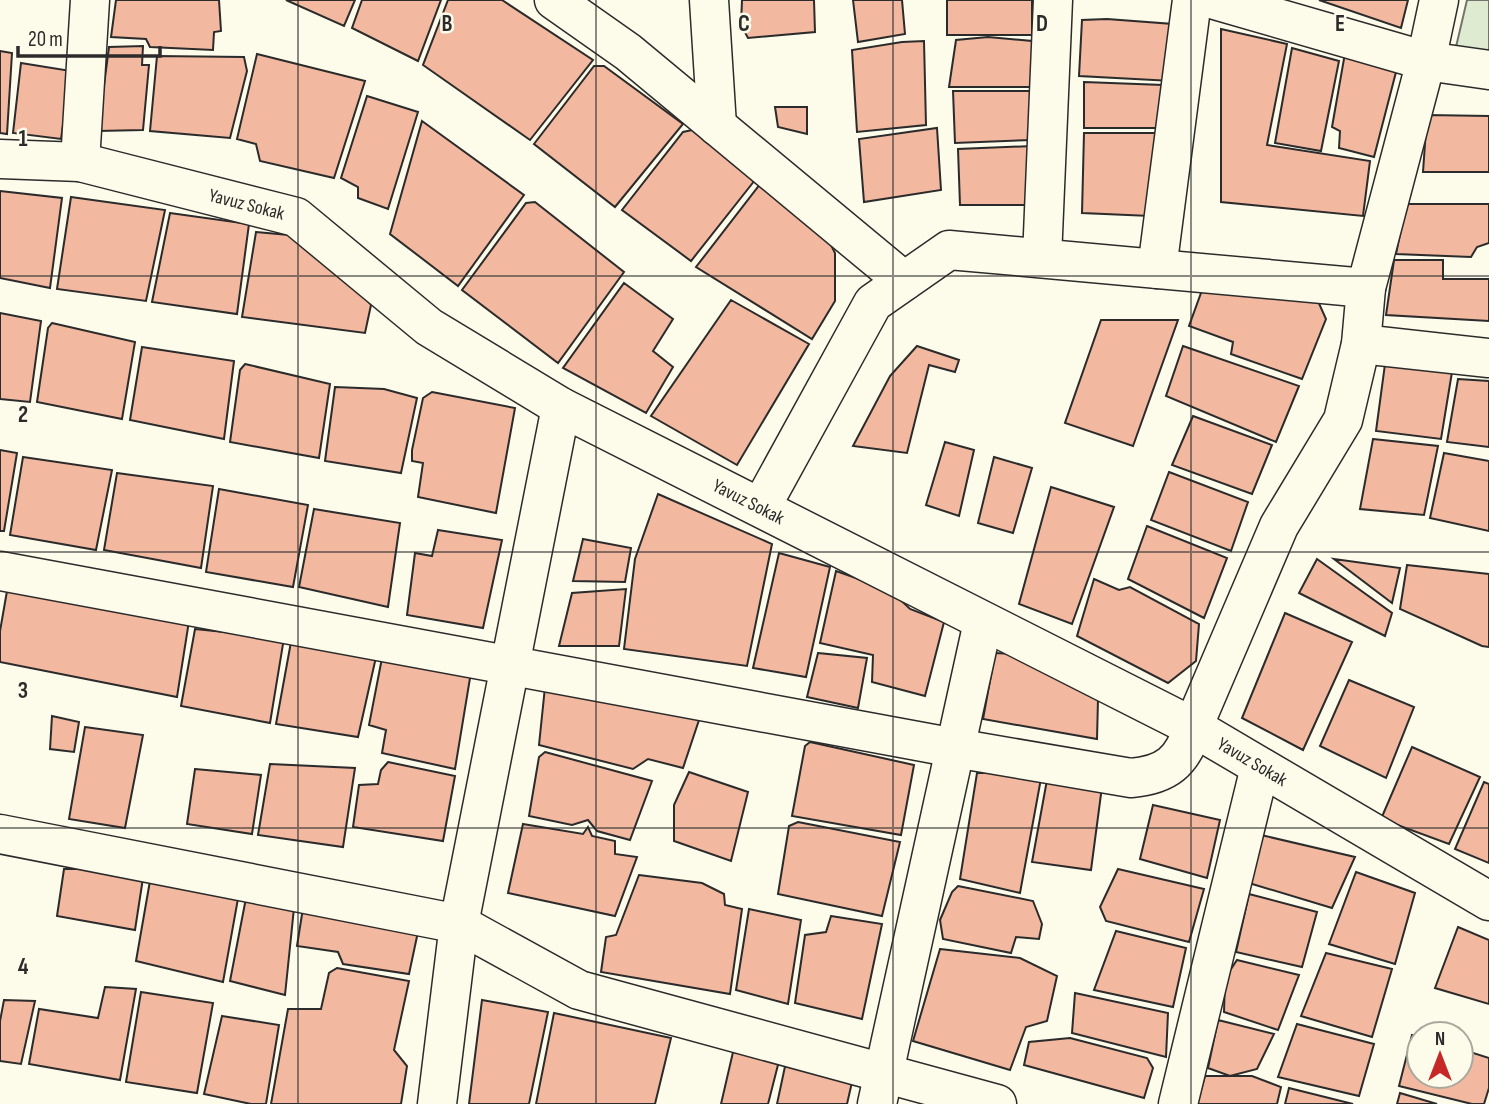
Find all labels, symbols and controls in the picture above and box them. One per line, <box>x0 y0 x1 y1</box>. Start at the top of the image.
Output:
text: B <box>442 10 453 38</box>
text: C <box>738 10 750 38</box>
text: D <box>1036 10 1048 38</box>
text: E <box>1335 10 1345 38</box>
scale bar <box>18 14 159 58</box>
text: 20 m <box>28 27 63 52</box>
text: 1 <box>18 125 28 153</box>
street label: Yavuz Sokak <box>206 184 288 225</box>
text: 2 <box>18 401 28 429</box>
street label: Yavuz Sokak <box>709 474 789 530</box>
text: 3 <box>18 677 28 705</box>
street label: Yavuz Sokak <box>1213 732 1292 792</box>
text: 4 <box>18 953 29 981</box>
north arrow <box>1405 1020 1475 1090</box>
text: N <box>1435 1028 1445 1051</box>

